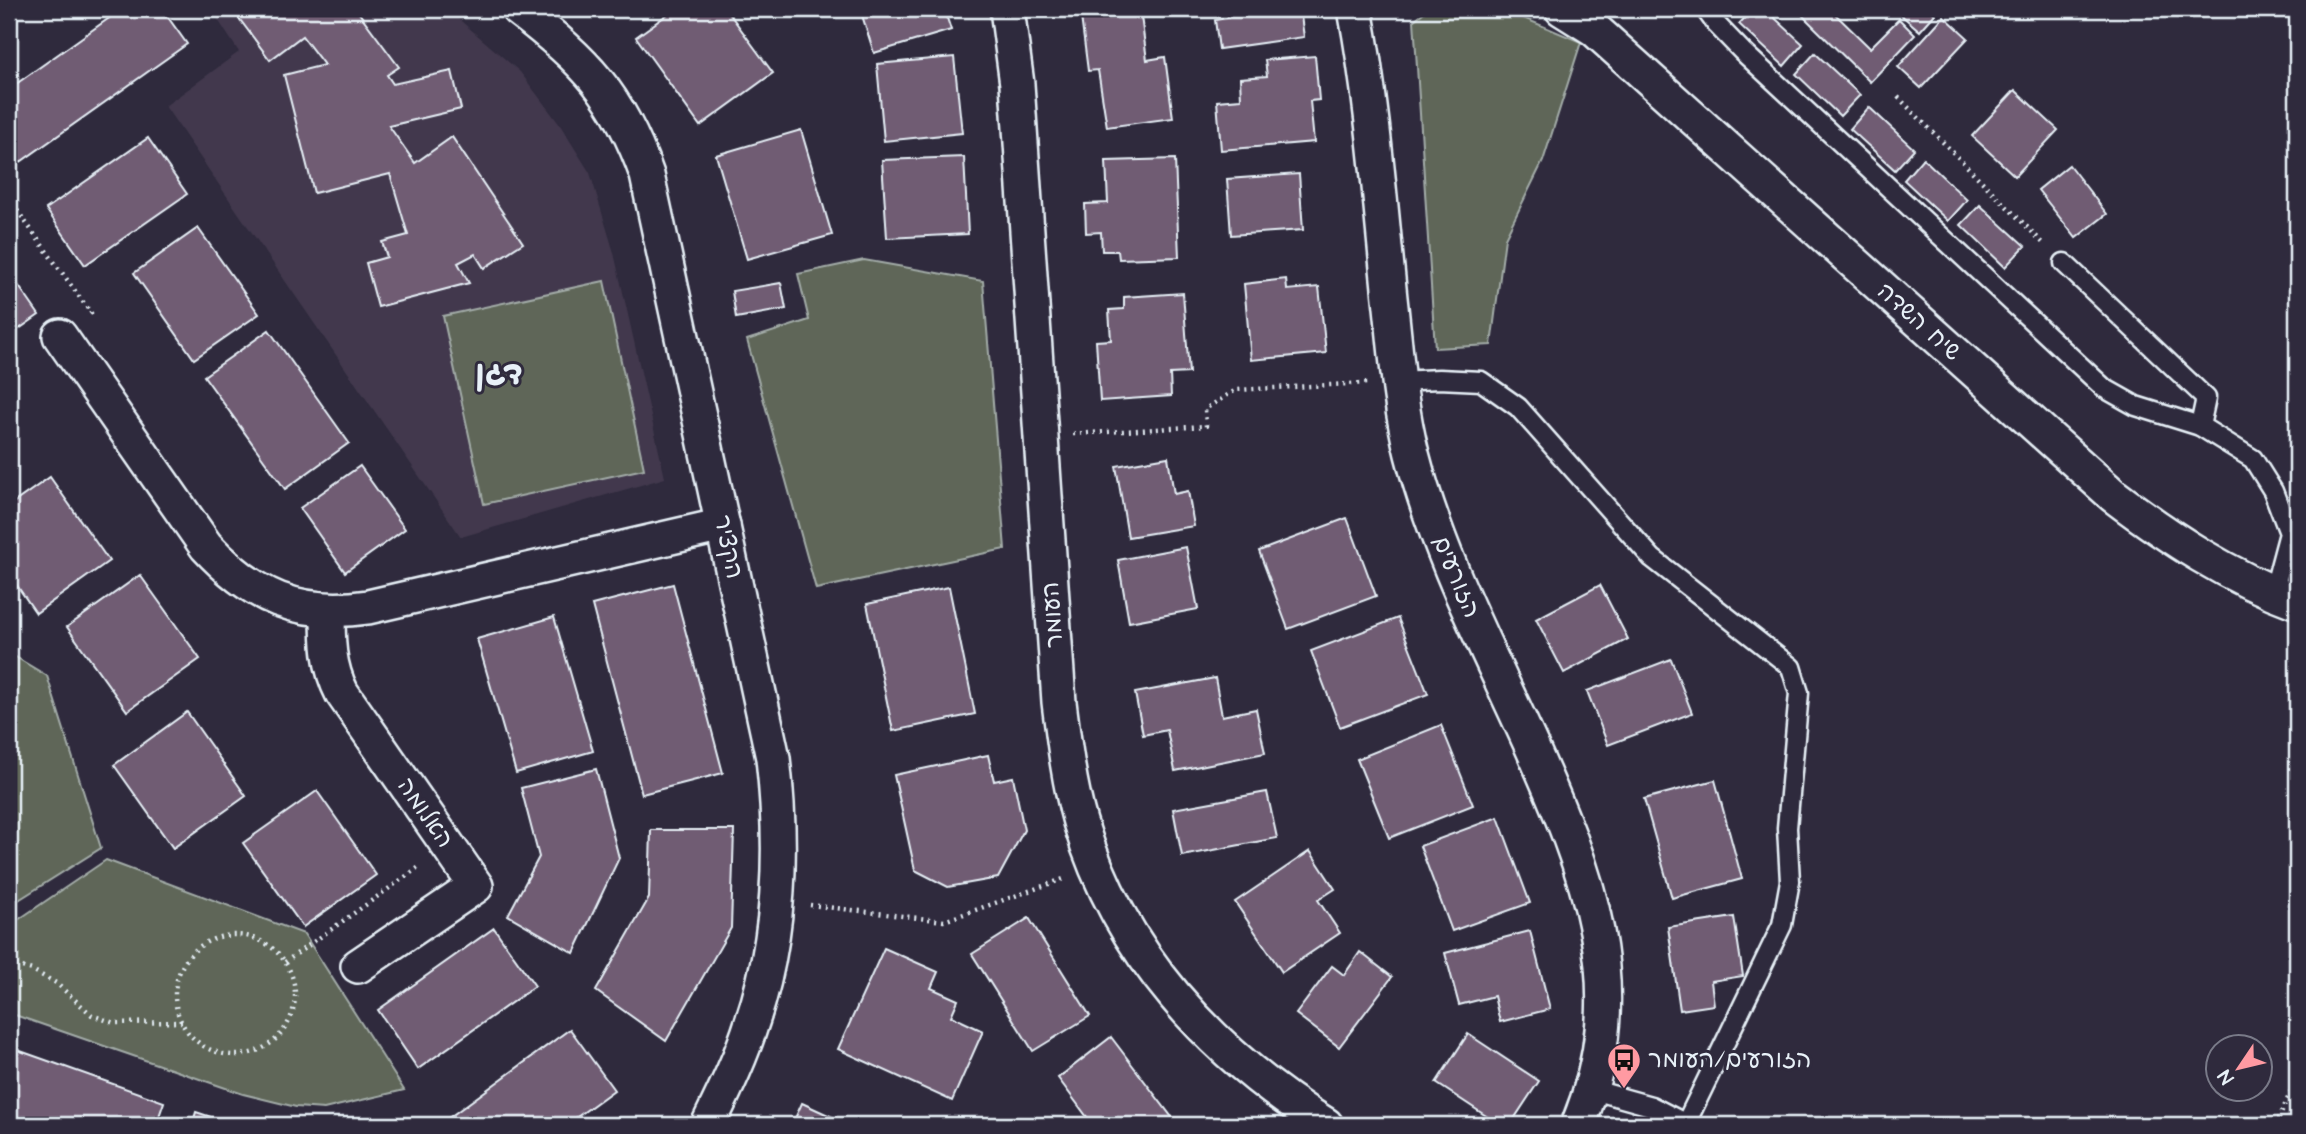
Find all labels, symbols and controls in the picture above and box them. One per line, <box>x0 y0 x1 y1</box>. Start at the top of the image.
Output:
street label: שיח השדה <box>1869 275 1969 369</box>
district label: דגן <box>475 351 523 396</box>
street label: הקציר <box>705 512 751 582</box>
street label: הזורעים <box>1424 531 1488 623</box>
street label: העומר <box>1034 581 1072 649</box>
street label: האלומה <box>388 771 462 855</box>
north arrow <box>2204 1032 2274 1102</box>
bus stop icon: הזורעים/העומר <box>1605 1041 1643 1090</box>
place label: הזורעים/העומר <box>1648 1043 1811 1077</box>
text: N <box>2212 1064 2241 1090</box>

